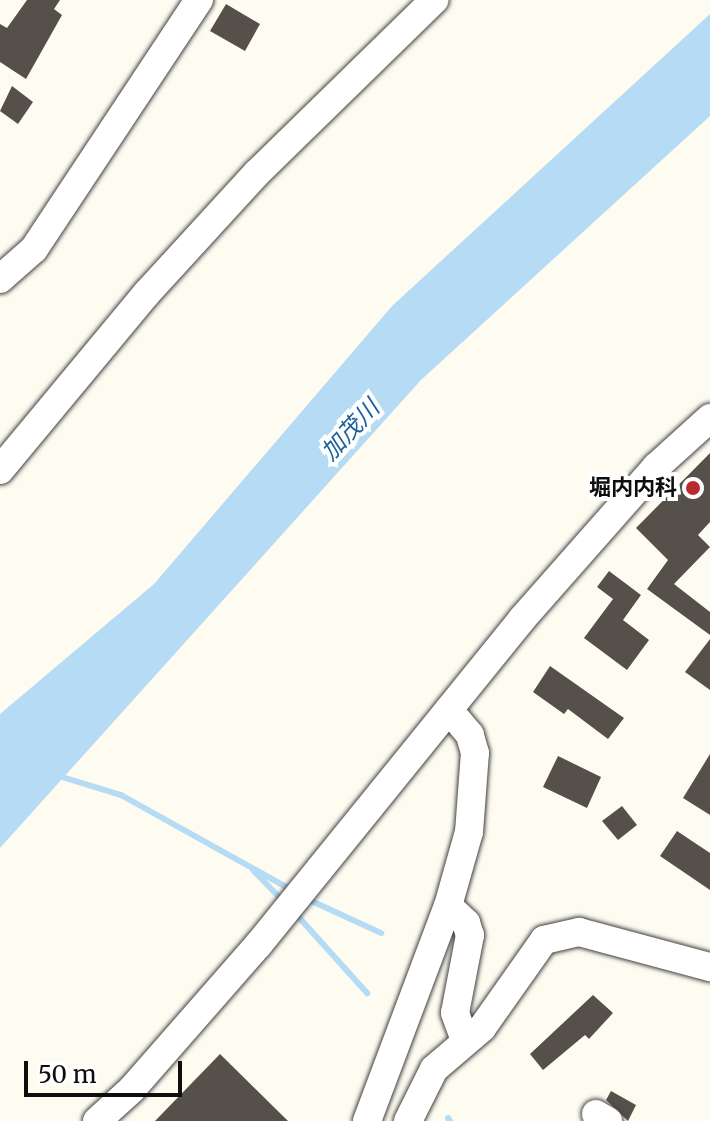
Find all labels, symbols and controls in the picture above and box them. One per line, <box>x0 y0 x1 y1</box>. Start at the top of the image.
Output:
water label: 加茂川 <box>315 394 385 466</box>
place label: 堀内内科 <box>589 475 677 501</box>
marker: 堀内内科 <box>684 479 702 497</box>
scale bar <box>28 1045 186 1095</box>
text: 50 m <box>38 1059 97 1090</box>

